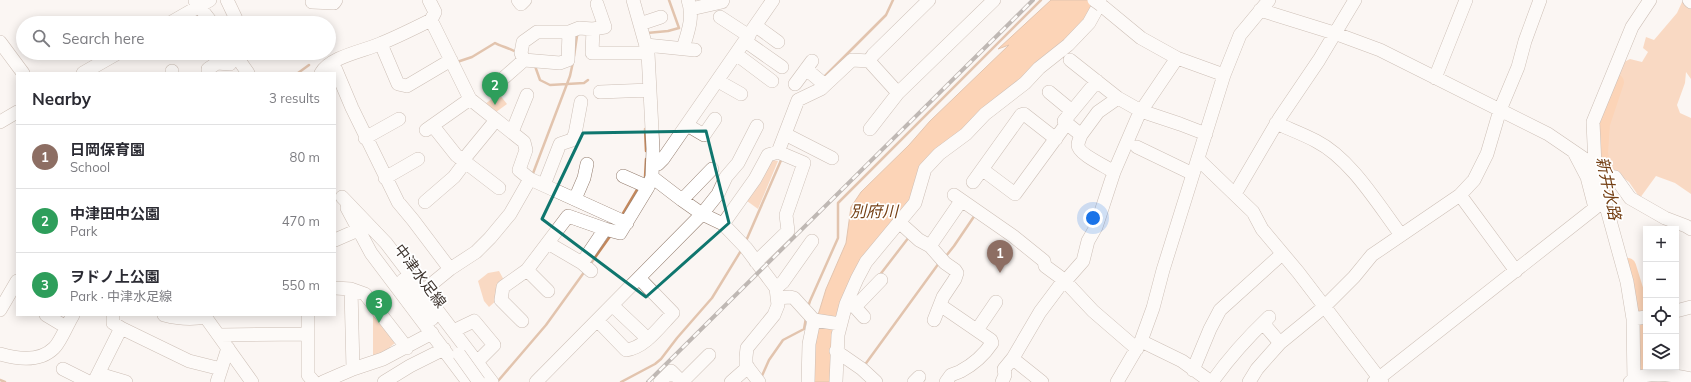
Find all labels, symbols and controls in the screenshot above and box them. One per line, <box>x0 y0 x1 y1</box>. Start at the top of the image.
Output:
search box <box>16 16 336 60</box>
icon: search <box>30 27 52 49</box>
text: Search here <box>62 29 144 48</box>
pin: 2 <box>482 72 508 105</box>
text: Nearby <box>32 88 91 109</box>
text: 3 results <box>269 90 320 106</box>
text: 日岡保育園 <box>70 140 145 159</box>
text: 1 <box>41 149 49 165</box>
text: 80 m <box>290 149 320 165</box>
water label: 新井水路 <box>1593 155 1626 223</box>
text: School <box>70 159 110 175</box>
water label: 別府川 <box>850 201 900 221</box>
text: 中津田中公園 <box>70 204 160 223</box>
your location <box>1083 208 1103 228</box>
text: 2 <box>41 213 49 229</box>
text: 470 m <box>282 213 320 229</box>
text: Park <box>70 223 97 239</box>
map controls <box>1643 226 1679 370</box>
button: + <box>1643 226 1679 262</box>
street label: 中津水足線 <box>390 240 451 311</box>
pin: 1 <box>987 240 1013 273</box>
button: − <box>1643 262 1679 298</box>
text: ヲドノ上公園 <box>70 267 160 286</box>
text: 3 <box>41 277 49 293</box>
text: 550 m <box>282 277 320 293</box>
text: Park · 中津水足線 <box>70 288 172 304</box>
pin: 3 <box>366 290 392 323</box>
button: locate <box>1643 298 1679 334</box>
button: layers <box>1643 334 1679 370</box>

